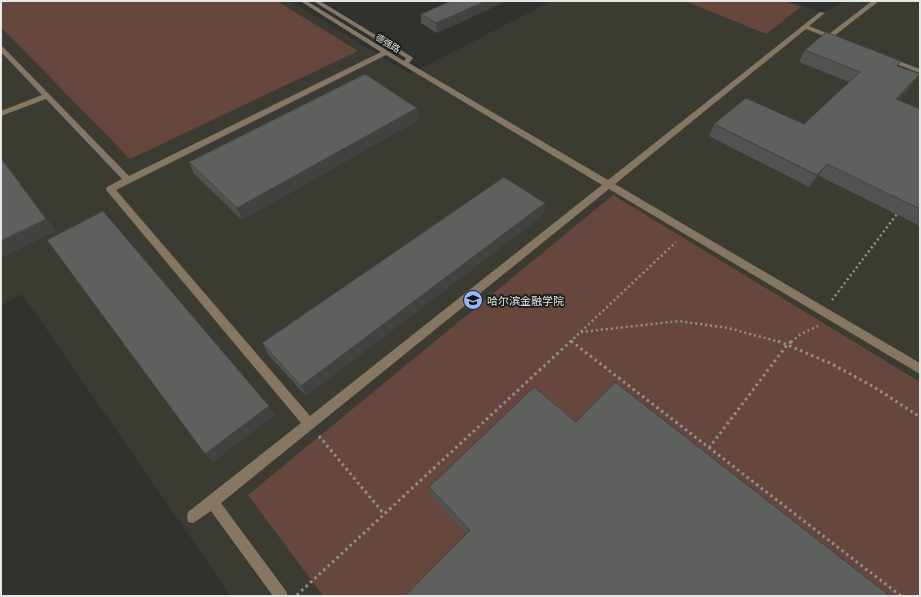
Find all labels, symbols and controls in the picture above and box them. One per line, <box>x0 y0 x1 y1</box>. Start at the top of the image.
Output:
street label: 德强路 <box>373 30 403 56</box>
school or university icon: 哈尔滨金融学院 <box>462 289 484 311</box>
place label: 哈尔滨金融学院 <box>487 292 564 308</box>

